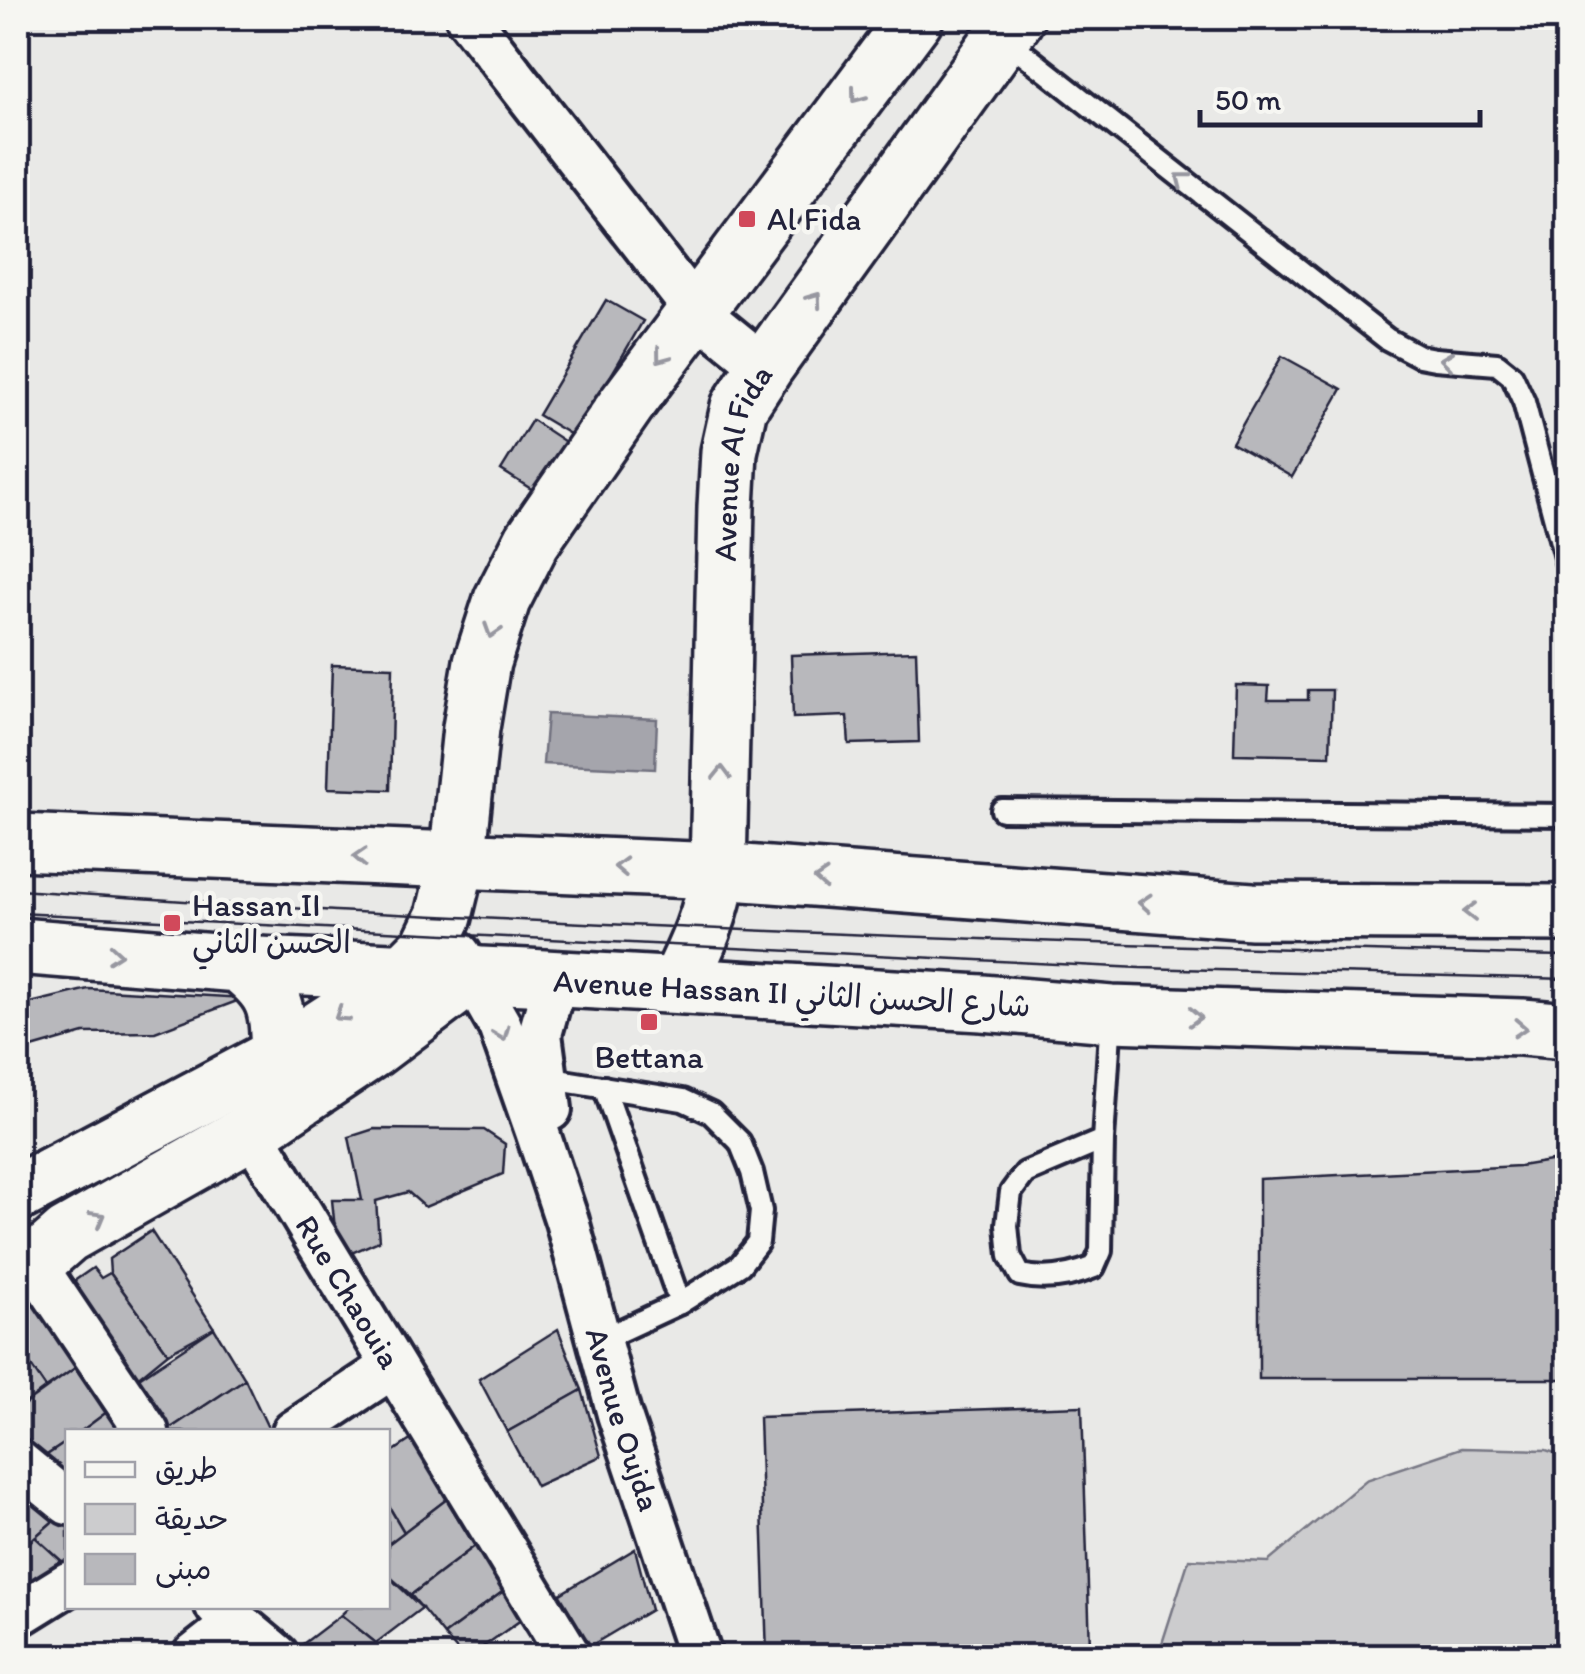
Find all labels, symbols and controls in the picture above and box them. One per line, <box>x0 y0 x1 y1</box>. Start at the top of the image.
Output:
scale bar <box>1200 65 1480 127</box>
text: 50 m <box>1215 81 1281 118</box>
one-way arrow <box>852 85 869 103</box>
one-way arrow <box>1175 173 1193 190</box>
place label: Al Fida <box>767 200 861 238</box>
marker: Al Fida <box>736 208 758 230</box>
one-way arrow <box>803 292 821 310</box>
one-way arrow <box>657 345 674 363</box>
one-way arrow <box>1439 351 1456 372</box>
street label: Avenue Al Fida <box>706 358 780 562</box>
one-way arrow <box>483 621 503 638</box>
one-way arrow <box>711 765 733 780</box>
one-way arrow <box>351 847 367 868</box>
one-way arrow <box>612 857 628 878</box>
one-way arrow <box>813 868 829 890</box>
place label: Hassan II الحسن الثاني <box>192 886 351 970</box>
one-way arrow <box>1137 892 1153 914</box>
one-way arrow <box>1462 901 1478 923</box>
marker: Hassan II الحسن الثاني <box>161 912 183 934</box>
one-way arrow <box>107 943 123 965</box>
street label: Avenue Hassan II شارع الحسن الثاني <box>552 962 1032 1033</box>
one-way arrow <box>333 1003 351 1022</box>
one-way arrow <box>1187 1006 1203 1027</box>
marker: Bettana <box>638 1011 660 1033</box>
one-way arrow <box>1512 1017 1528 1038</box>
one-way arrow <box>491 1024 511 1042</box>
place label: Bettana <box>594 1038 704 1076</box>
street label: Rue Chaouia <box>287 1208 410 1376</box>
one-way arrow <box>87 1211 105 1230</box>
street label: Avenue Oujda <box>578 1323 669 1516</box>
legend <box>65 1429 390 1609</box>
text: طريق <box>155 1450 218 1487</box>
text: حديقة <box>155 1500 229 1537</box>
text: مبنى <box>155 1550 211 1588</box>

